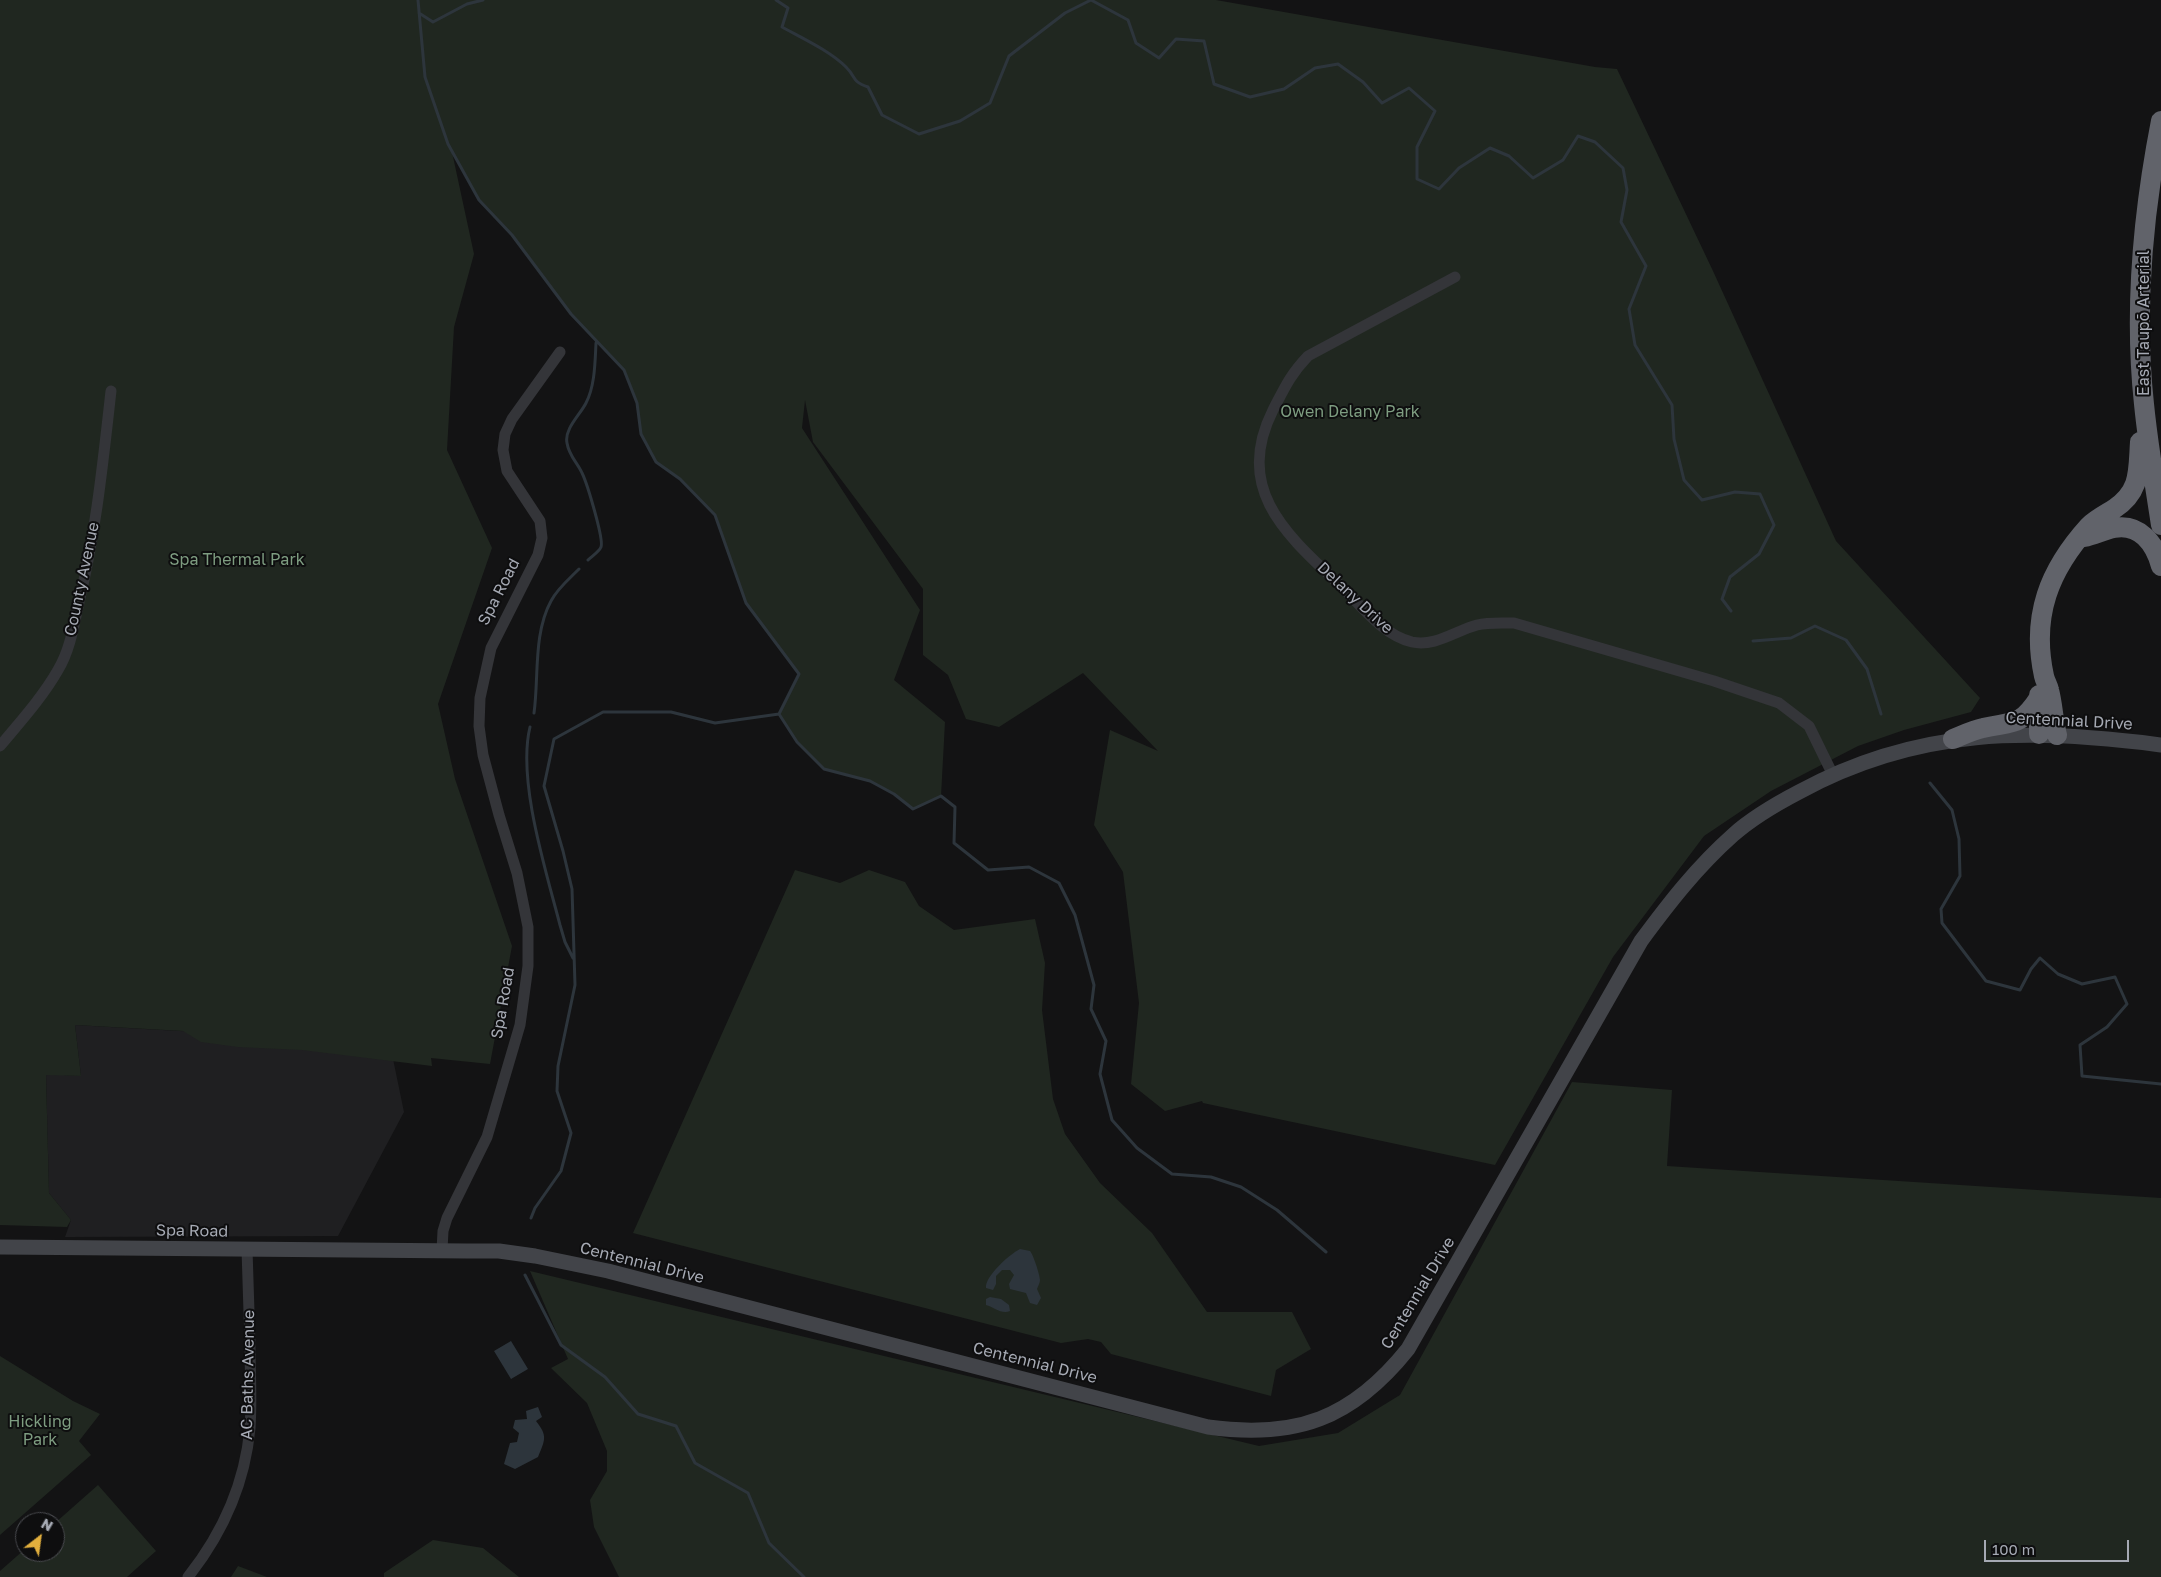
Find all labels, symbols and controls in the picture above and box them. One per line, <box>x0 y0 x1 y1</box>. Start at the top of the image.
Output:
street label: East Taupō Arterial <box>2134 250 2154 396</box>
park label: Owen Delany Park <box>1280 402 1420 422</box>
street label: County Avenue <box>61 520 103 638</box>
park label: Spa Thermal Park <box>169 550 305 570</box>
street label: Spa Road <box>474 555 524 629</box>
street label: Delany Drive <box>1313 558 1397 638</box>
street label: Centennial Drive <box>2005 708 2133 734</box>
street label: Spa Road <box>487 966 519 1040</box>
street label: Spa Road <box>156 1221 228 1241</box>
street label: Centennial Drive <box>1377 1233 1459 1353</box>
street label: Centennial Drive <box>578 1238 706 1288</box>
street label: AC Baths Avenue <box>237 1310 259 1440</box>
street label: Centennial Drive <box>971 1338 1099 1388</box>
park label: Hickling Park <box>8 1412 72 1450</box>
north arrow <box>15 1512 65 1562</box>
text: N <box>38 1514 56 1534</box>
scale bar <box>1986 1530 2131 1562</box>
text: 100 m <box>1992 1540 2035 1558</box>

